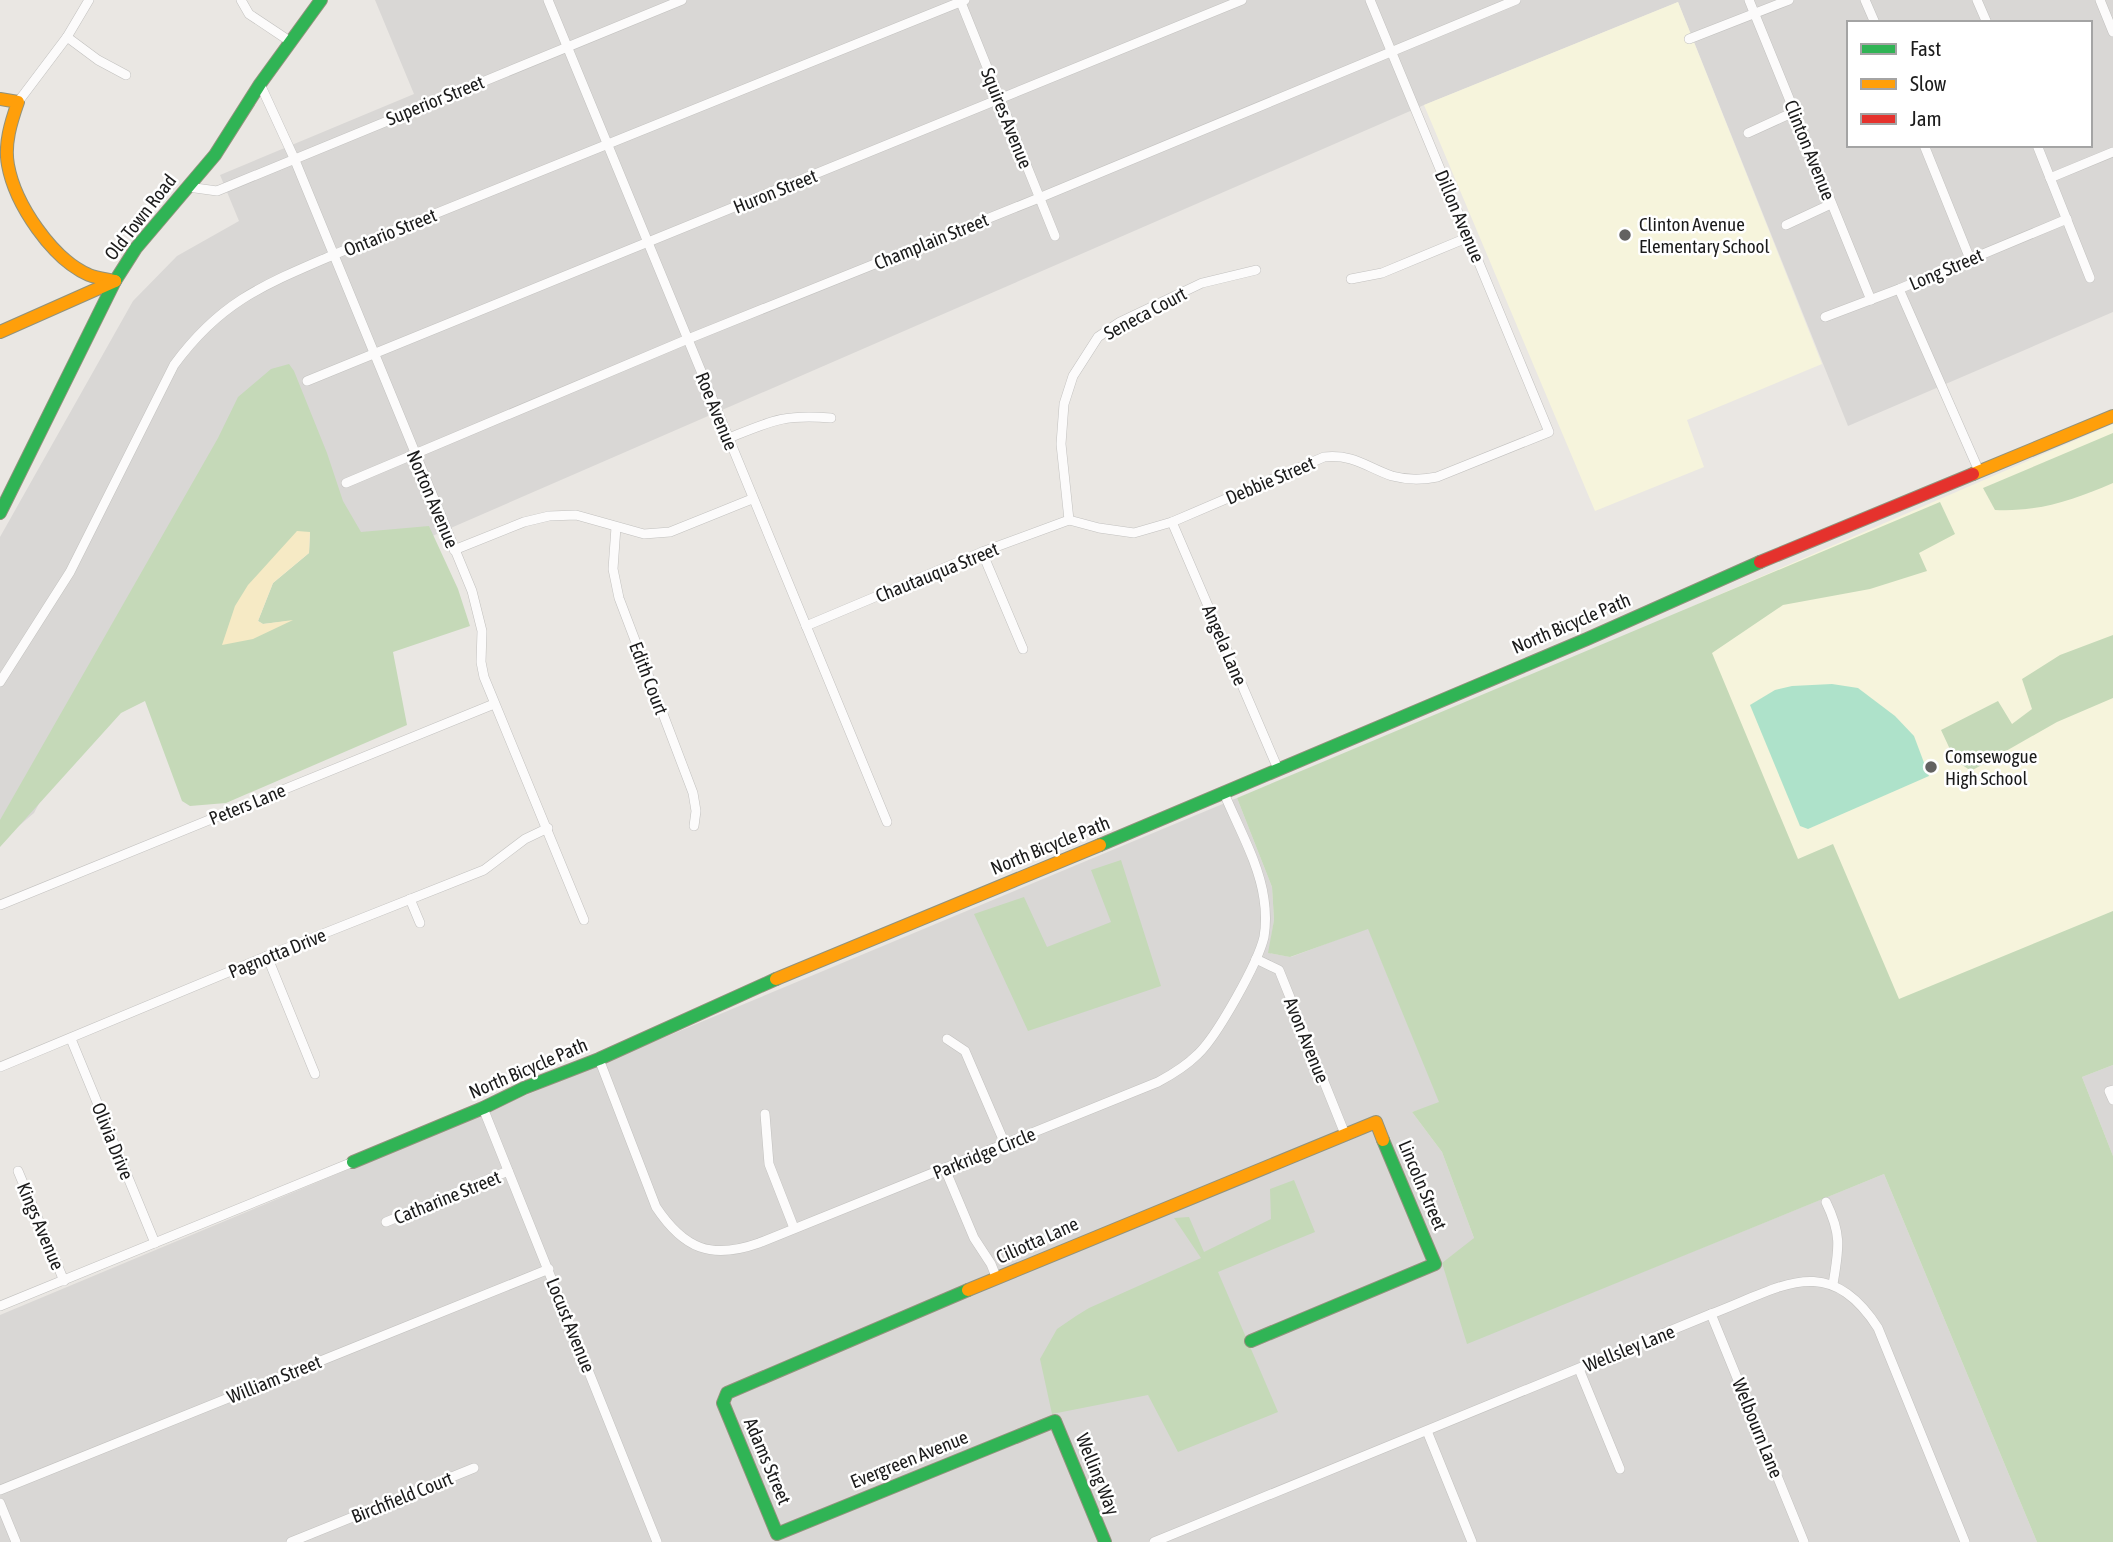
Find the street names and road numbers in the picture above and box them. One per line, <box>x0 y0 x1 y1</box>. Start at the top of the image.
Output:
street label: Squires Avenue <box>977 64 1037 172</box>
street label: Superior Street <box>383 70 487 130</box>
street label: Clinton Avenue <box>1780 97 1840 203</box>
street label: Huron Street <box>730 164 820 218</box>
street label: Dillon Avenue <box>1431 166 1489 266</box>
street label: Old Town Road <box>100 170 180 264</box>
street label: Ontario Street <box>341 203 439 261</box>
street label: Champlain Street <box>871 208 991 274</box>
street label: Long Street <box>1906 244 1986 294</box>
street label: Seneca Court <box>1100 282 1190 344</box>
street label: Roe Avenue <box>691 369 743 453</box>
street label: Norton Avenue <box>403 447 463 551</box>
street label: Debbie Street <box>1222 451 1318 509</box>
street label: Chautauqua Street <box>872 537 1002 607</box>
street label: North Bicycle Path <box>1509 588 1633 658</box>
street label: Angela Lane <box>1198 601 1252 689</box>
street label: Edith Court <box>625 638 673 718</box>
street label: Peters Lane <box>206 779 288 829</box>
street label: North Bicycle Path <box>987 811 1113 879</box>
street label: Pagnotta Drive <box>225 923 329 983</box>
street label: Avon Avenue <box>1280 994 1334 1086</box>
street label: North Bicycle Path <box>466 1033 590 1103</box>
street label: Olivia Drive <box>88 1099 138 1183</box>
street label: Parkridge Circle <box>929 1122 1039 1184</box>
street label: Lincoln Street <box>1394 1137 1452 1233</box>
street label: Catharine Street <box>390 1166 504 1228</box>
street label: Kings Avenue <box>13 1179 69 1273</box>
street label: Ciliotta Lane <box>992 1212 1082 1268</box>
street label: Locust Avenue <box>542 1275 600 1375</box>
street label: Wellsley Lane <box>1580 1320 1678 1376</box>
street label: William Street <box>224 1350 324 1408</box>
street label: Welbourn Lane <box>1728 1375 1788 1481</box>
street label: Adams Street <box>740 1414 796 1508</box>
street label: Evergreen Avenue <box>847 1425 971 1493</box>
street label: Welling Way <box>1072 1430 1124 1518</box>
street label: Birchfield Court <box>348 1467 456 1527</box>

